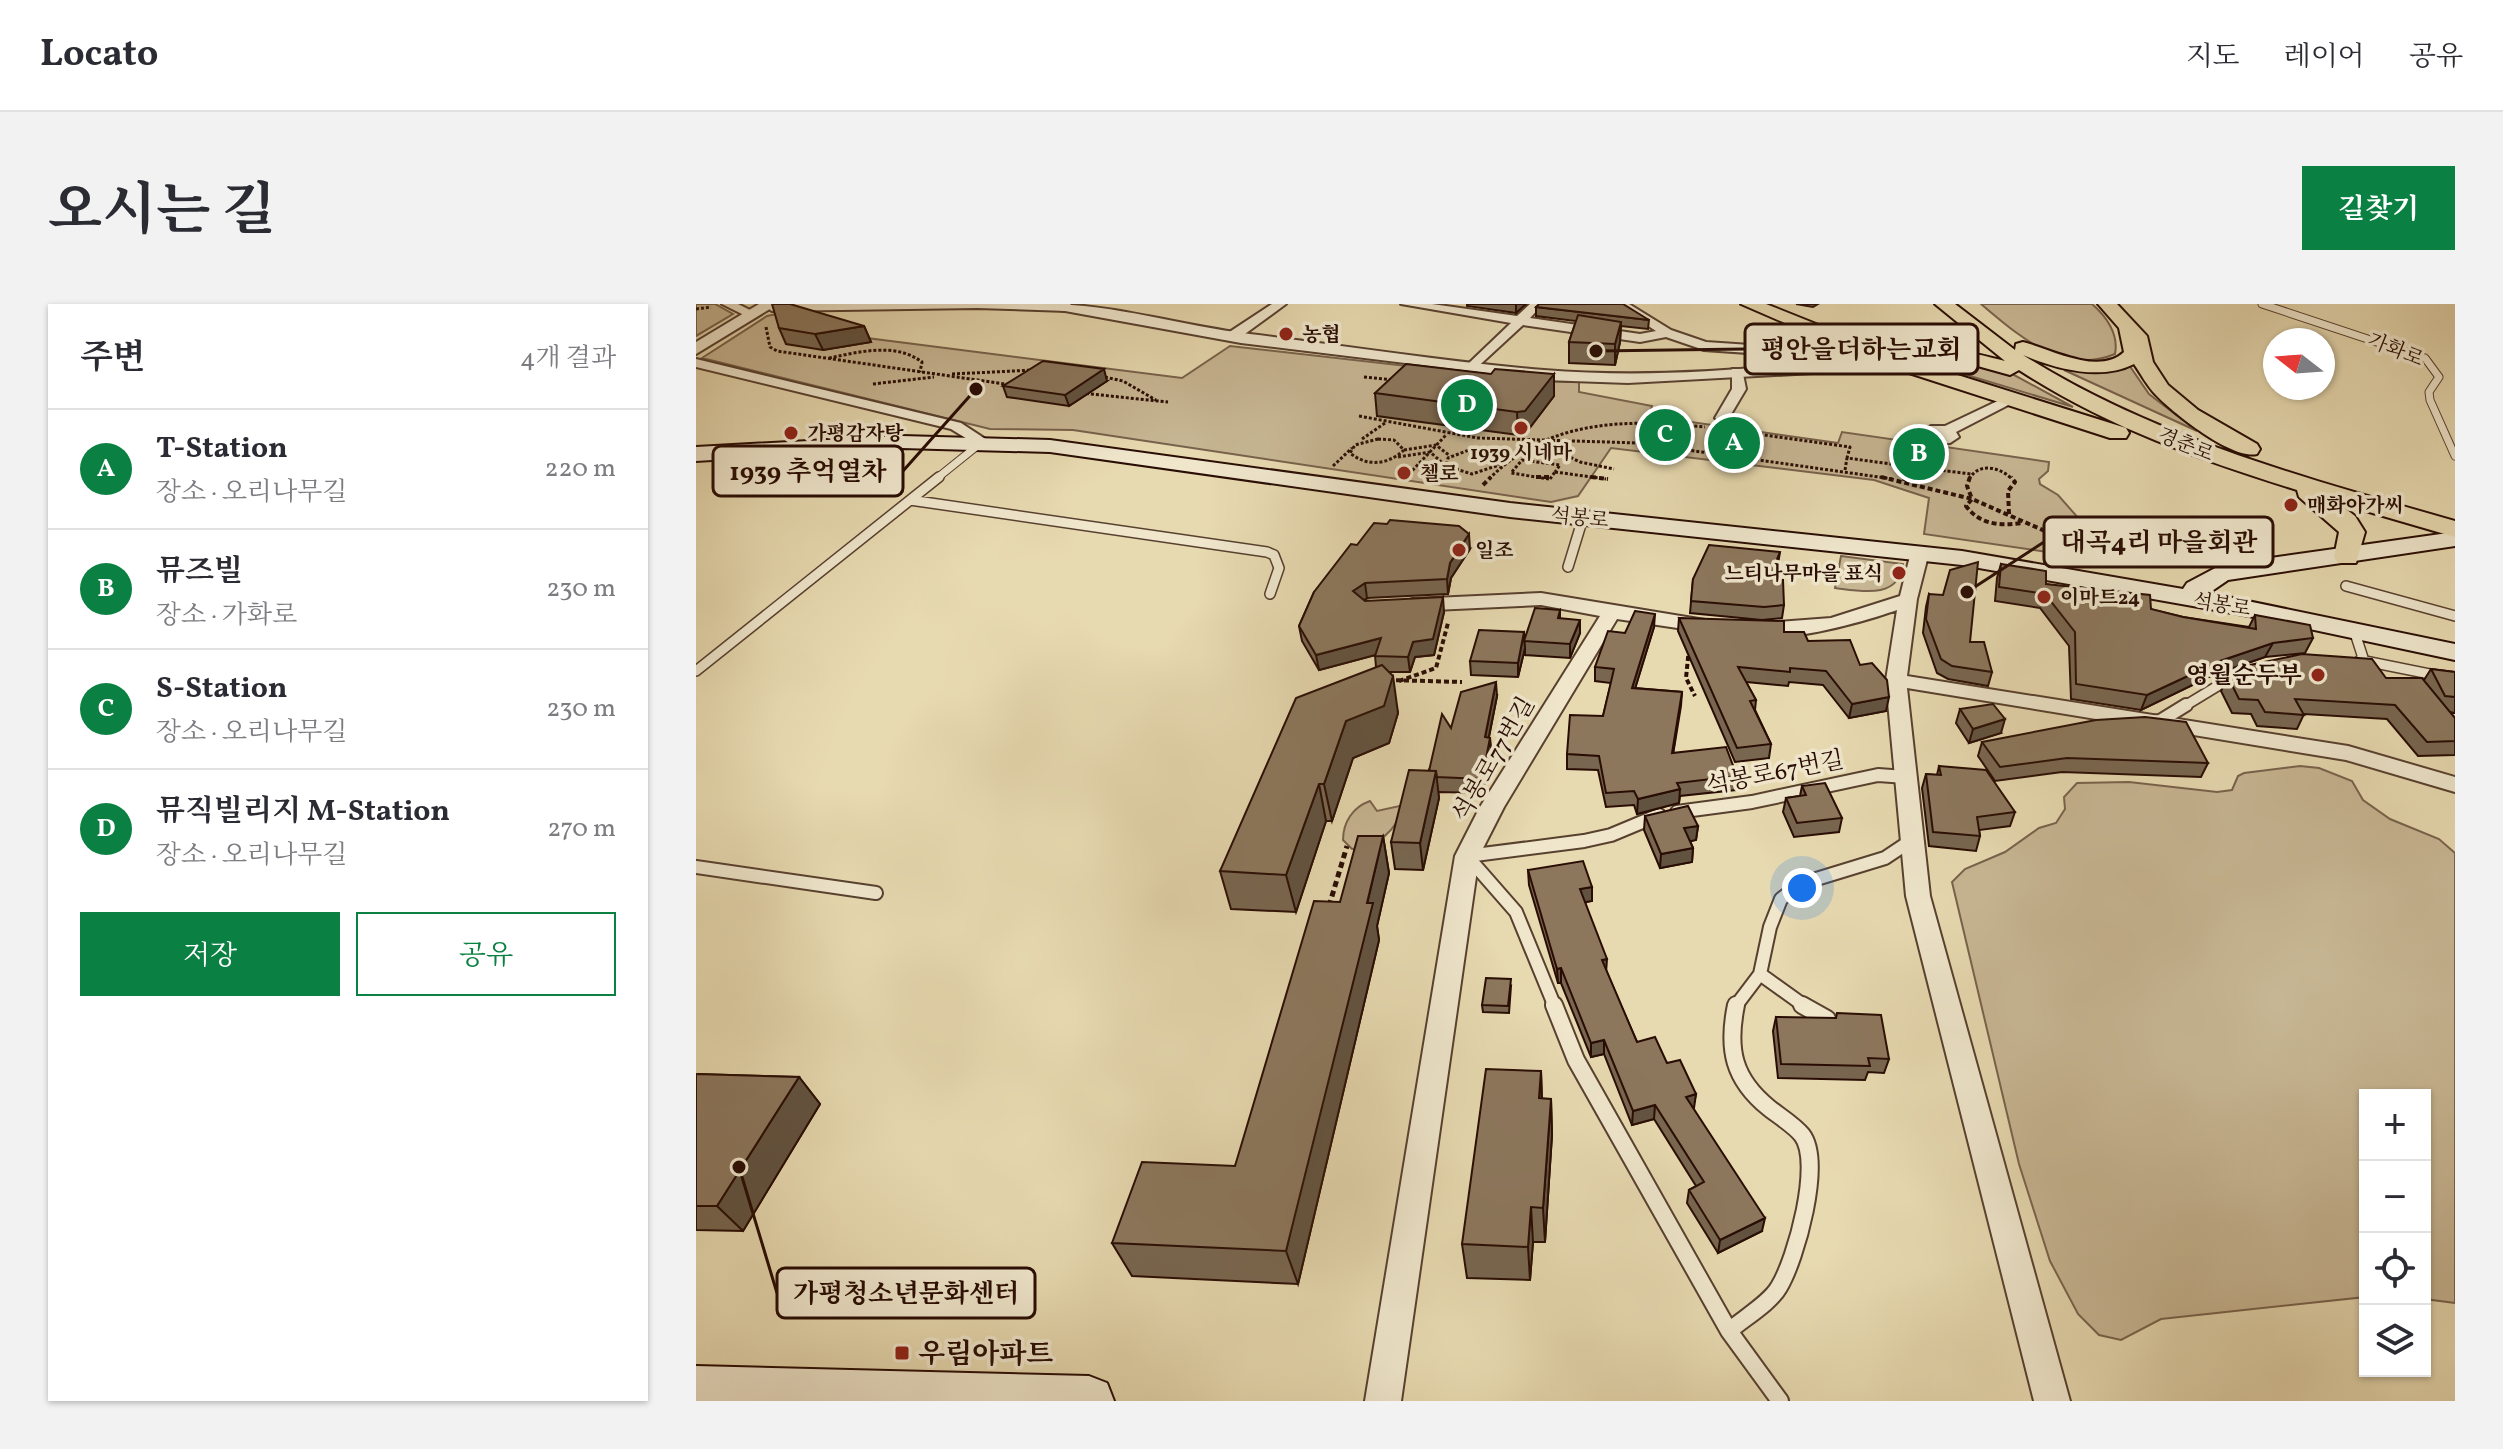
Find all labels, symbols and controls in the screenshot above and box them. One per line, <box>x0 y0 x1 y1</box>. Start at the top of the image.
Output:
text: Locato <box>40 29 158 82</box>
text: 지도 <box>2186 38 2240 77</box>
text: 레이어 <box>2284 38 2365 77</box>
text: 공유 <box>2409 38 2463 77</box>
button: 길찾기 <box>2302 166 2455 250</box>
text: 오시는 길 <box>48 175 276 253</box>
place label: 농협 <box>1302 322 1341 350</box>
callout: 평안을더하는교회 <box>1745 324 1978 374</box>
marker: 농협 <box>1277 325 1295 343</box>
street label: 가화로 <box>2363 327 2427 375</box>
north arrow <box>2263 328 2335 400</box>
text: 평안을더하는교회 <box>1761 333 1961 369</box>
text: 주변 <box>80 336 146 383</box>
text: 4개 결과 <box>520 341 616 377</box>
pin: D <box>1441 375 1493 435</box>
pin: C <box>1639 405 1691 465</box>
pin: A <box>1708 413 1760 473</box>
marker: 1939 시네마 <box>1512 419 1530 437</box>
place label: 가평감자탕 <box>807 421 904 449</box>
street label: 경춘로 <box>2153 422 2217 470</box>
marker: 가평감자탕 <box>782 424 800 442</box>
pin: B <box>1893 424 1945 484</box>
text: T-Station <box>156 428 288 470</box>
place label: 1939 시네마 <box>1470 440 1573 468</box>
callout: 1939 추억열차 <box>713 446 903 496</box>
text: A <box>97 451 115 487</box>
text: 220 m <box>544 451 616 487</box>
text: 1939 추억열차 <box>729 455 888 491</box>
place label: 첼로 <box>1420 461 1459 489</box>
marker: 첼로 <box>1395 464 1413 482</box>
text: 장소 · 오리나무길 <box>156 475 347 511</box>
place label: 매화아가씨 <box>2307 493 2404 521</box>
marker: 매화아가씨 <box>2282 496 2300 514</box>
street label: 석봉로 <box>1550 502 1610 536</box>
callout: 대곡4리 마을회관 <box>2044 517 2273 567</box>
text: 대곡4리 마을회관 <box>2061 526 2258 562</box>
place label: 일조 <box>1475 538 1514 566</box>
marker: 일조 <box>1450 541 1468 559</box>
text: 뮤즈빌 <box>156 551 243 593</box>
place label: 느티나무마을 표식 <box>1724 561 1883 589</box>
marker: 느티나무마을 표식 <box>1890 564 1908 582</box>
text: B <box>97 571 115 607</box>
text: 230 m <box>546 571 616 607</box>
place label: 이마트24 <box>2060 585 2140 613</box>
marker: 이마트24 <box>2035 588 2053 606</box>
street label: 석봉로 <box>2191 588 2253 624</box>
text: 장소 · 가화로 <box>156 598 297 634</box>
place label: 영월순두부 <box>2186 660 2302 694</box>
marker: 영월순두부 <box>2309 666 2327 684</box>
text: S-Station <box>156 668 288 710</box>
text: C <box>98 691 114 727</box>
text: 230 m <box>546 691 616 727</box>
street label: 석봉로77번길 <box>1445 691 1544 829</box>
text: 장소 · 오리나무길 <box>156 715 347 751</box>
street label: 석봉로67번길 <box>1704 744 1847 804</box>
text: 뮤직빌리지 M-Station <box>156 791 450 833</box>
text: D <box>96 811 116 847</box>
text: 270 m <box>547 811 616 847</box>
text: 장소 · 오리나무길 <box>156 838 347 874</box>
your location <box>1782 868 1822 908</box>
button: 저장 <box>80 912 340 996</box>
button: 공유 <box>356 912 616 996</box>
map controls <box>2359 1089 2431 1377</box>
button: + <box>2359 1089 2431 1161</box>
button: − <box>2359 1161 2431 1233</box>
button: locate <box>2359 1233 2431 1305</box>
callout: 가평청소년문화센터 <box>777 1268 1035 1318</box>
text: 가평청소년문화센터 <box>793 1277 1019 1313</box>
button: layers <box>2359 1305 2431 1377</box>
place label: 우림아파트 <box>918 1336 1053 1375</box>
marker: 우림아파트 <box>893 1344 911 1362</box>

